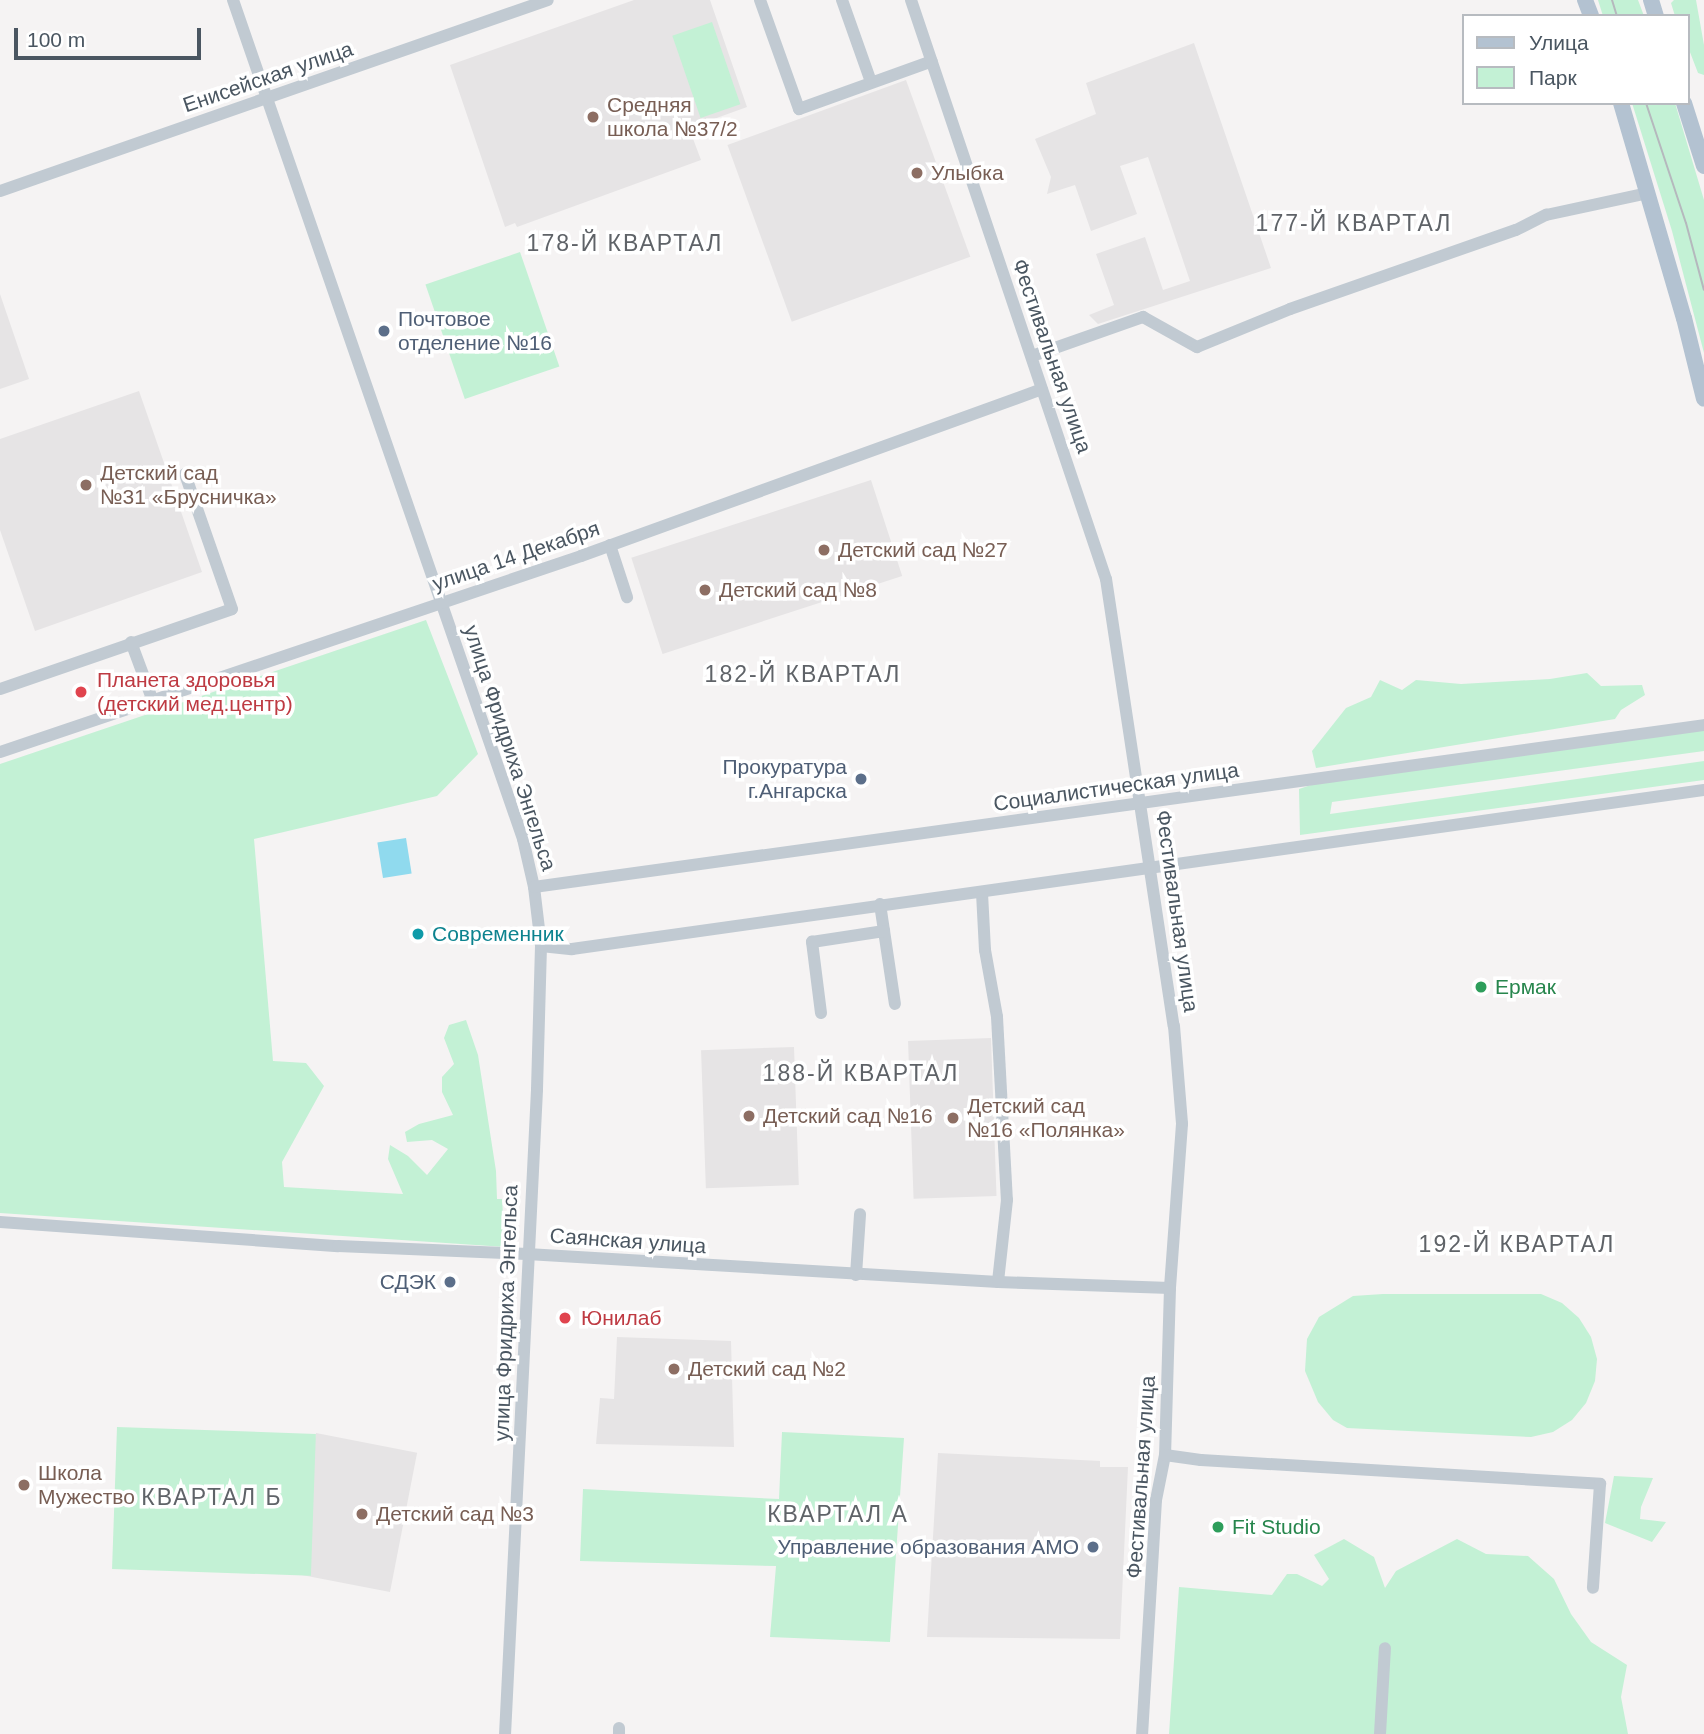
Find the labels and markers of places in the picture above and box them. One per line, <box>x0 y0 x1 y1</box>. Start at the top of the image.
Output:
place label: Средняя школа №37/2 <box>607 92 738 142</box>
marker: Средняя школа №37/2 <box>585 109 601 125</box>
place label: Улыбка <box>931 160 1004 186</box>
marker: Улыбка <box>909 165 925 181</box>
place label: Почтовое отделение №16 <box>398 306 552 356</box>
marker: Почтовое отделение №16 <box>376 323 392 339</box>
place label: Детский сад №31 «Брусничка» <box>100 460 277 510</box>
marker: Детский сад №31 «Брусничка» <box>78 477 94 493</box>
place label: Детский сад №27 <box>838 537 1008 563</box>
marker: Детский сад №27 <box>816 542 832 558</box>
place label: Детский сад №8 <box>719 577 877 603</box>
marker: Детский сад №8 <box>697 582 713 598</box>
place label: Планета здоровья (детский мед.центр) <box>97 667 293 717</box>
marker: Планета здоровья (детский мед.центр) <box>71 682 91 702</box>
place label: Прокуратура г.Ангарска <box>722 754 847 804</box>
marker: Прокуратура г.Ангарска <box>853 771 869 787</box>
place label: Современник <box>432 921 564 947</box>
marker: Современник <box>410 926 426 942</box>
place label: Ермак <box>1495 974 1556 1000</box>
marker: Ермак <box>1473 979 1489 995</box>
place label: Детский сад №16 «Полянка» <box>967 1093 1125 1143</box>
place label: Детский сад №16 <box>763 1103 933 1129</box>
marker: Детский сад №16 <box>741 1108 757 1124</box>
marker: Детский сад №16 «Полянка» <box>945 1110 961 1126</box>
place label: СДЭК <box>380 1269 436 1295</box>
marker: СДЭК <box>442 1274 458 1290</box>
place label: Юнилаб <box>581 1305 662 1331</box>
marker: Юнилаб <box>555 1308 575 1328</box>
place label: Детский сад №2 <box>688 1356 846 1382</box>
marker: Детский сад №2 <box>666 1361 682 1377</box>
place label: Школа Мужество <box>38 1460 135 1510</box>
marker: Школа Мужество <box>16 1477 32 1493</box>
place label: Детский сад №3 <box>376 1501 534 1527</box>
marker: Детский сад №3 <box>354 1506 370 1522</box>
place label: Fit Studio <box>1232 1514 1321 1540</box>
marker: Fit Studio <box>1210 1519 1226 1535</box>
place label: Управление образования АМО <box>778 1534 1079 1560</box>
marker: Управление образования АМО <box>1085 1539 1101 1555</box>

